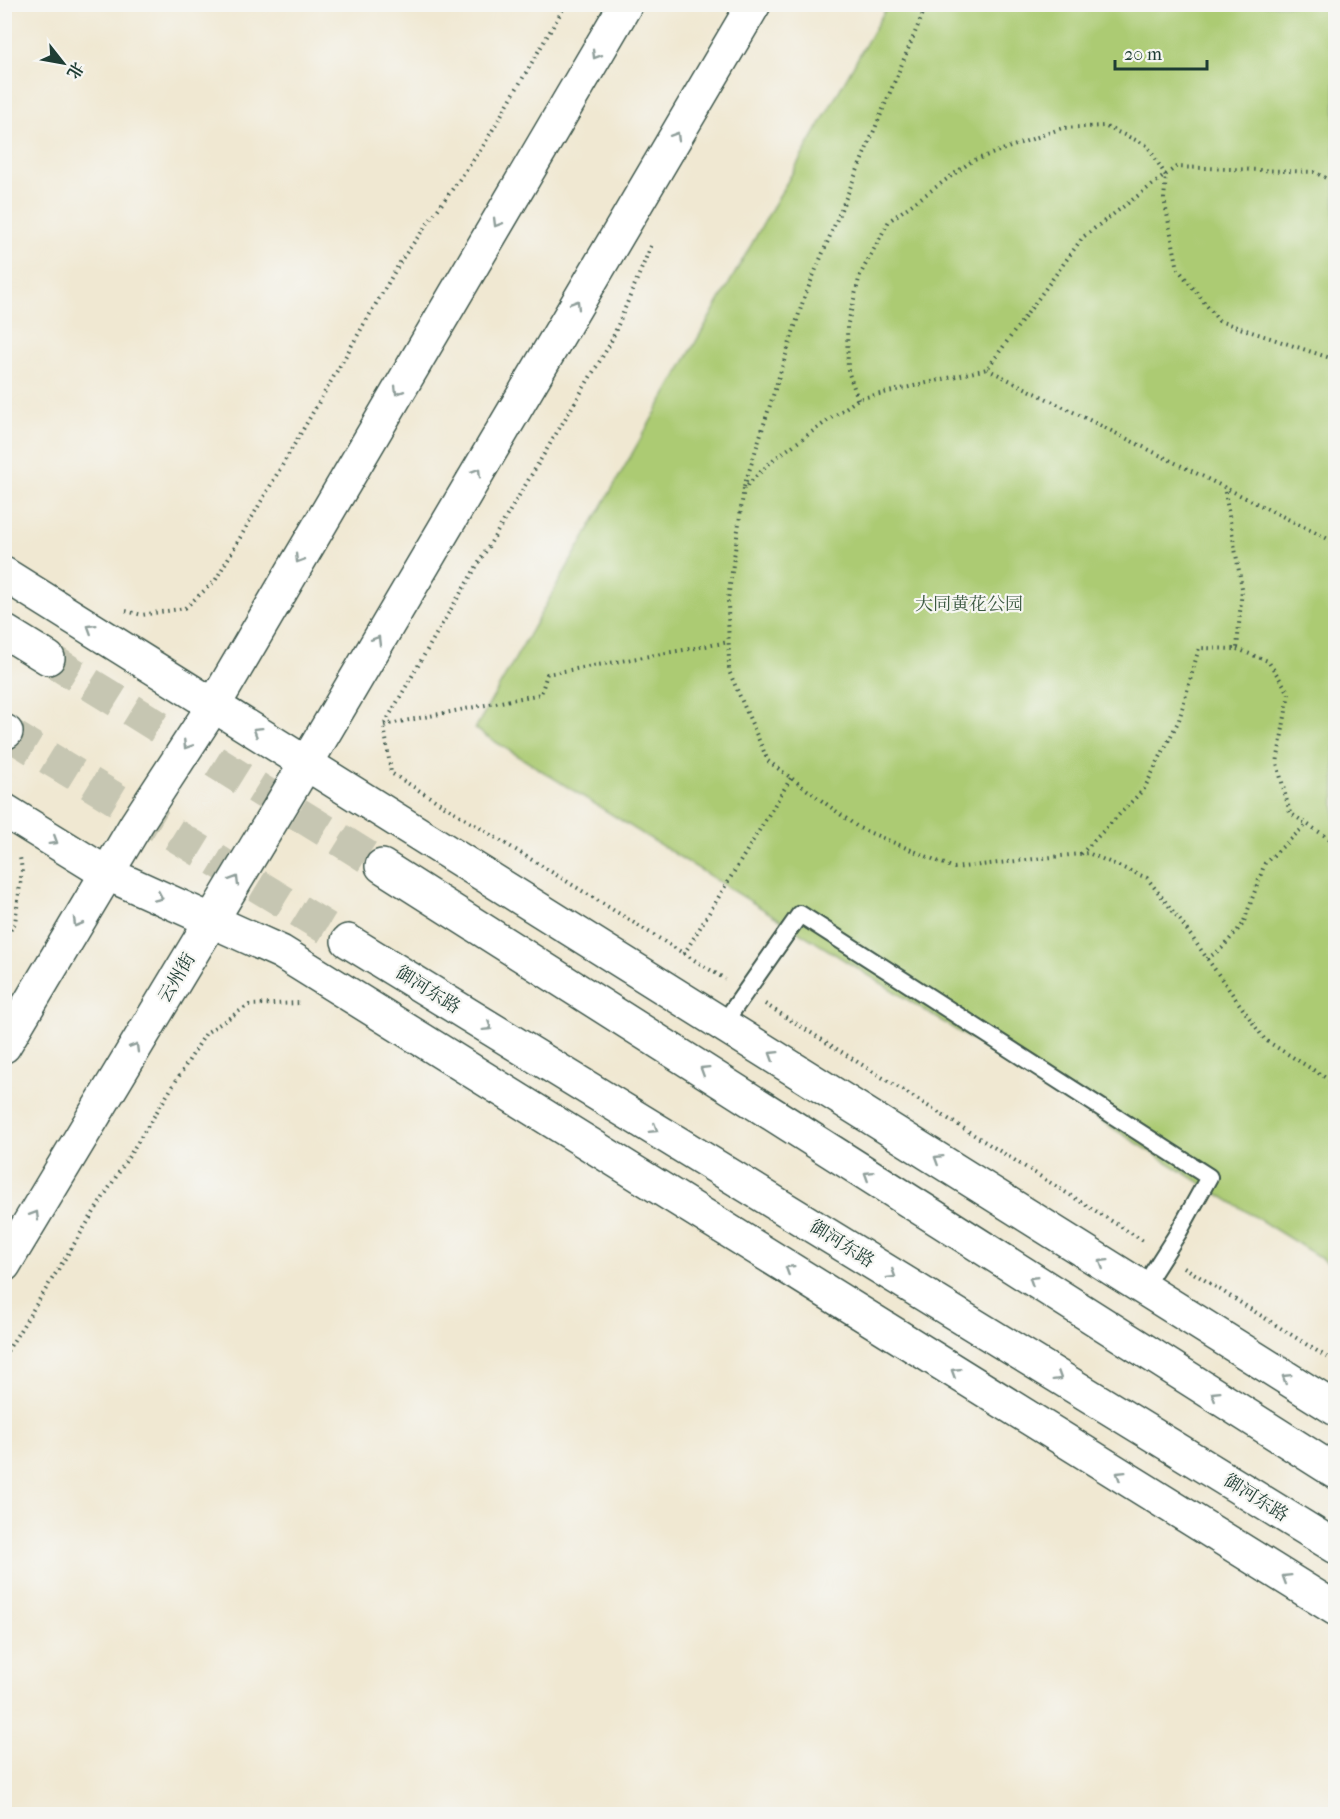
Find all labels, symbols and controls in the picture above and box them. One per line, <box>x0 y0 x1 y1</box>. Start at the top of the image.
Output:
north arrow <box>33 33 93 93</box>
scale bar <box>1115 33 1206 71</box>
text: 20 m <box>1124 44 1162 65</box>
one-way arrow <box>592 49 603 59</box>
text: 北 <box>63 59 88 82</box>
one-way arrow <box>668 132 680 142</box>
one-way arrow <box>493 217 504 227</box>
one-way arrow <box>569 300 581 310</box>
one-way arrow <box>393 385 405 395</box>
one-way arrow <box>469 468 481 478</box>
one-way arrow <box>294 552 306 563</box>
park label: 大同黄花公园 <box>915 594 1023 615</box>
one-way arrow <box>87 624 97 636</box>
one-way arrow <box>370 636 382 646</box>
one-way arrow <box>253 727 263 739</box>
one-way arrow <box>184 739 195 750</box>
one-way arrow <box>48 833 58 845</box>
one-way arrow <box>228 876 240 886</box>
one-way arrow <box>152 889 163 901</box>
one-way arrow <box>72 917 84 927</box>
street label: 云州街 <box>154 949 200 1007</box>
street label: 御河东路 <box>392 962 464 1018</box>
one-way arrow <box>482 1019 492 1031</box>
one-way arrow <box>127 1043 139 1053</box>
one-way arrow <box>769 1051 779 1063</box>
one-way arrow <box>700 1066 710 1078</box>
one-way arrow <box>648 1121 658 1133</box>
one-way arrow <box>934 1155 945 1166</box>
one-way arrow <box>864 1171 875 1182</box>
one-way arrow <box>27 1211 39 1221</box>
street label: 御河东路 <box>806 1216 878 1272</box>
one-way arrow <box>1099 1259 1110 1270</box>
one-way arrow <box>785 1264 795 1276</box>
one-way arrow <box>886 1267 896 1279</box>
one-way arrow <box>1029 1275 1039 1287</box>
one-way arrow <box>951 1367 961 1379</box>
one-way arrow <box>1052 1369 1062 1381</box>
one-way arrow <box>1282 1373 1292 1385</box>
one-way arrow <box>1211 1391 1221 1403</box>
one-way arrow <box>1116 1470 1126 1482</box>
street label: 御河东路 <box>1220 1470 1292 1526</box>
one-way arrow <box>1282 1573 1292 1585</box>

